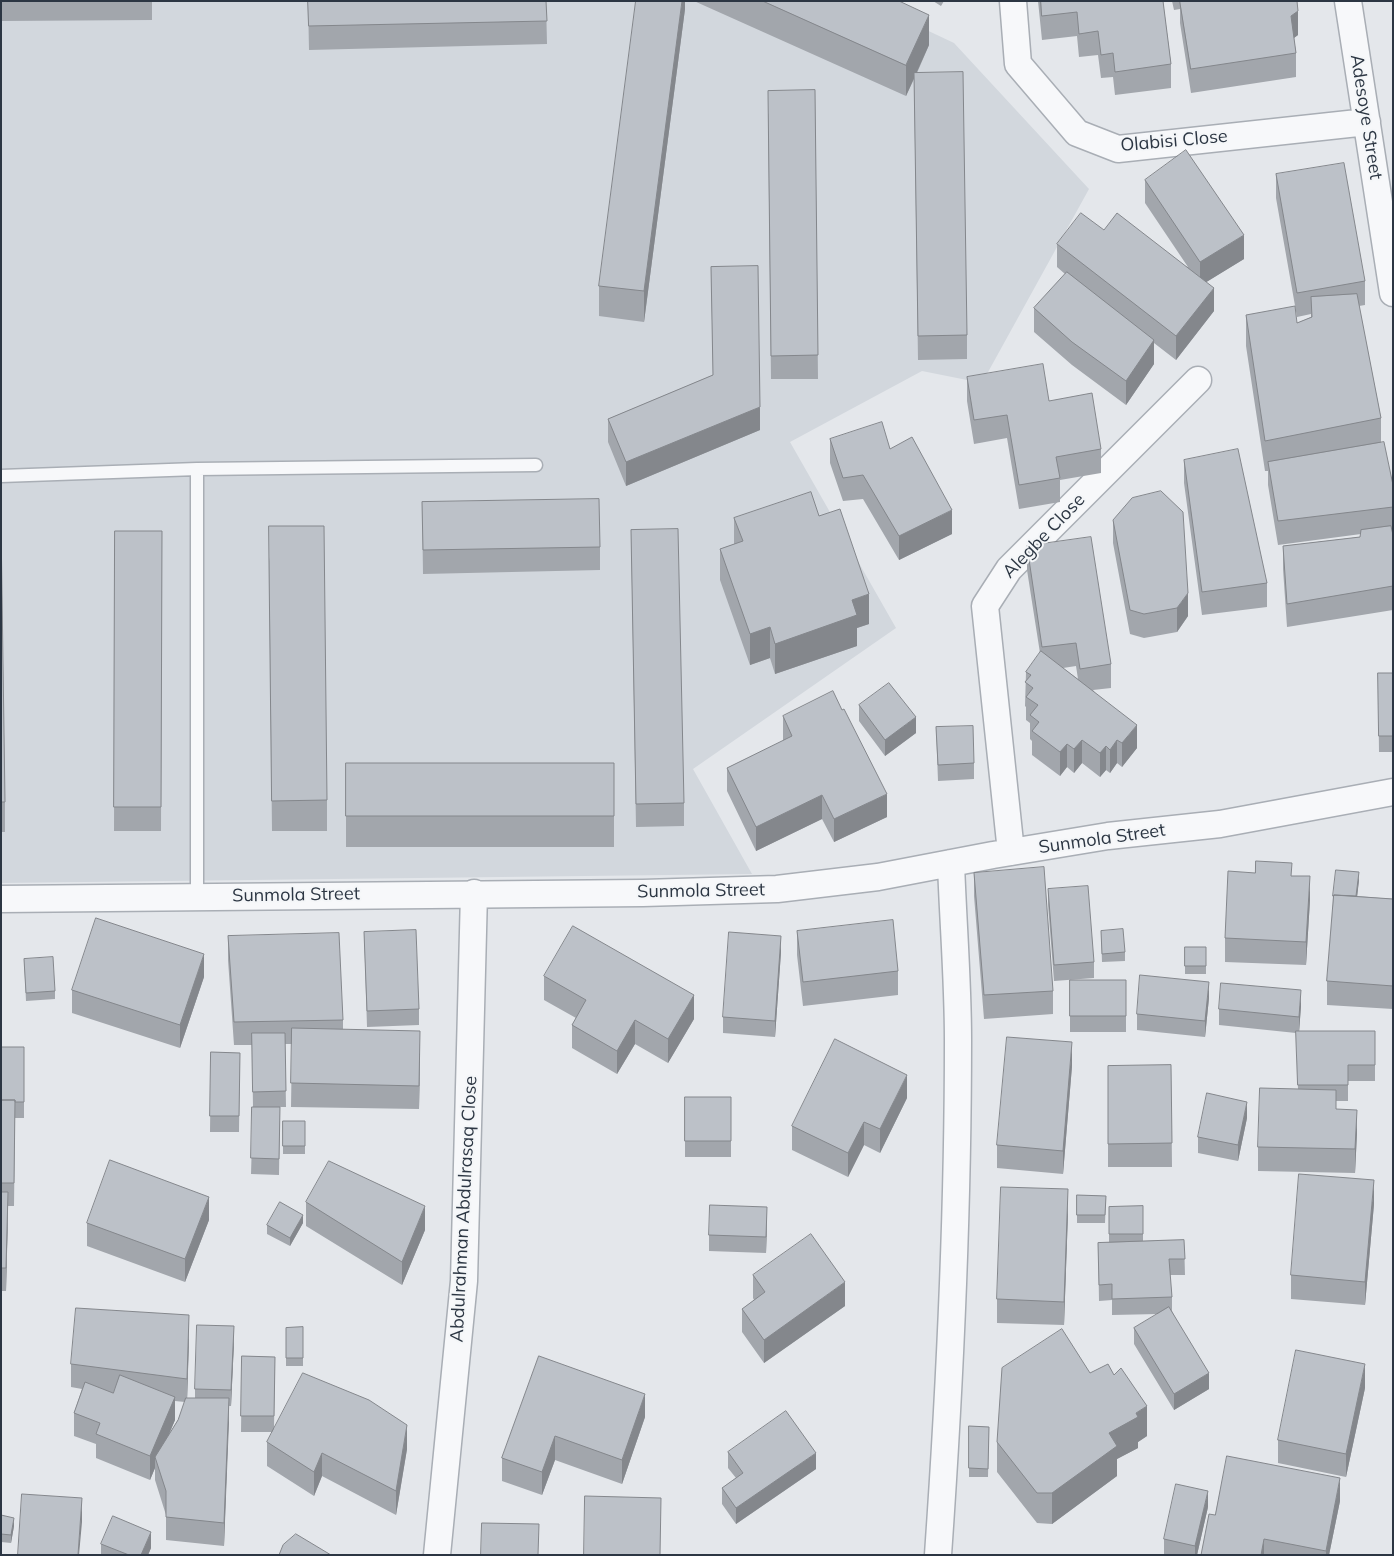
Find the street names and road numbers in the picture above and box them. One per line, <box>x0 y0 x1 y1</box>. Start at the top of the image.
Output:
street label: Adesoye Street <box>1345 53 1387 181</box>
street label: Olabisi Close <box>1119 126 1229 156</box>
street label: Alegbe Close <box>998 489 1090 583</box>
street label: Sunmola Street <box>1037 819 1167 859</box>
street label: Sunmola Street <box>637 879 765 903</box>
street label: Sunmola Street <box>232 883 360 907</box>
street label: Abdulrahman Abdulrasaq Close <box>446 1075 482 1343</box>

